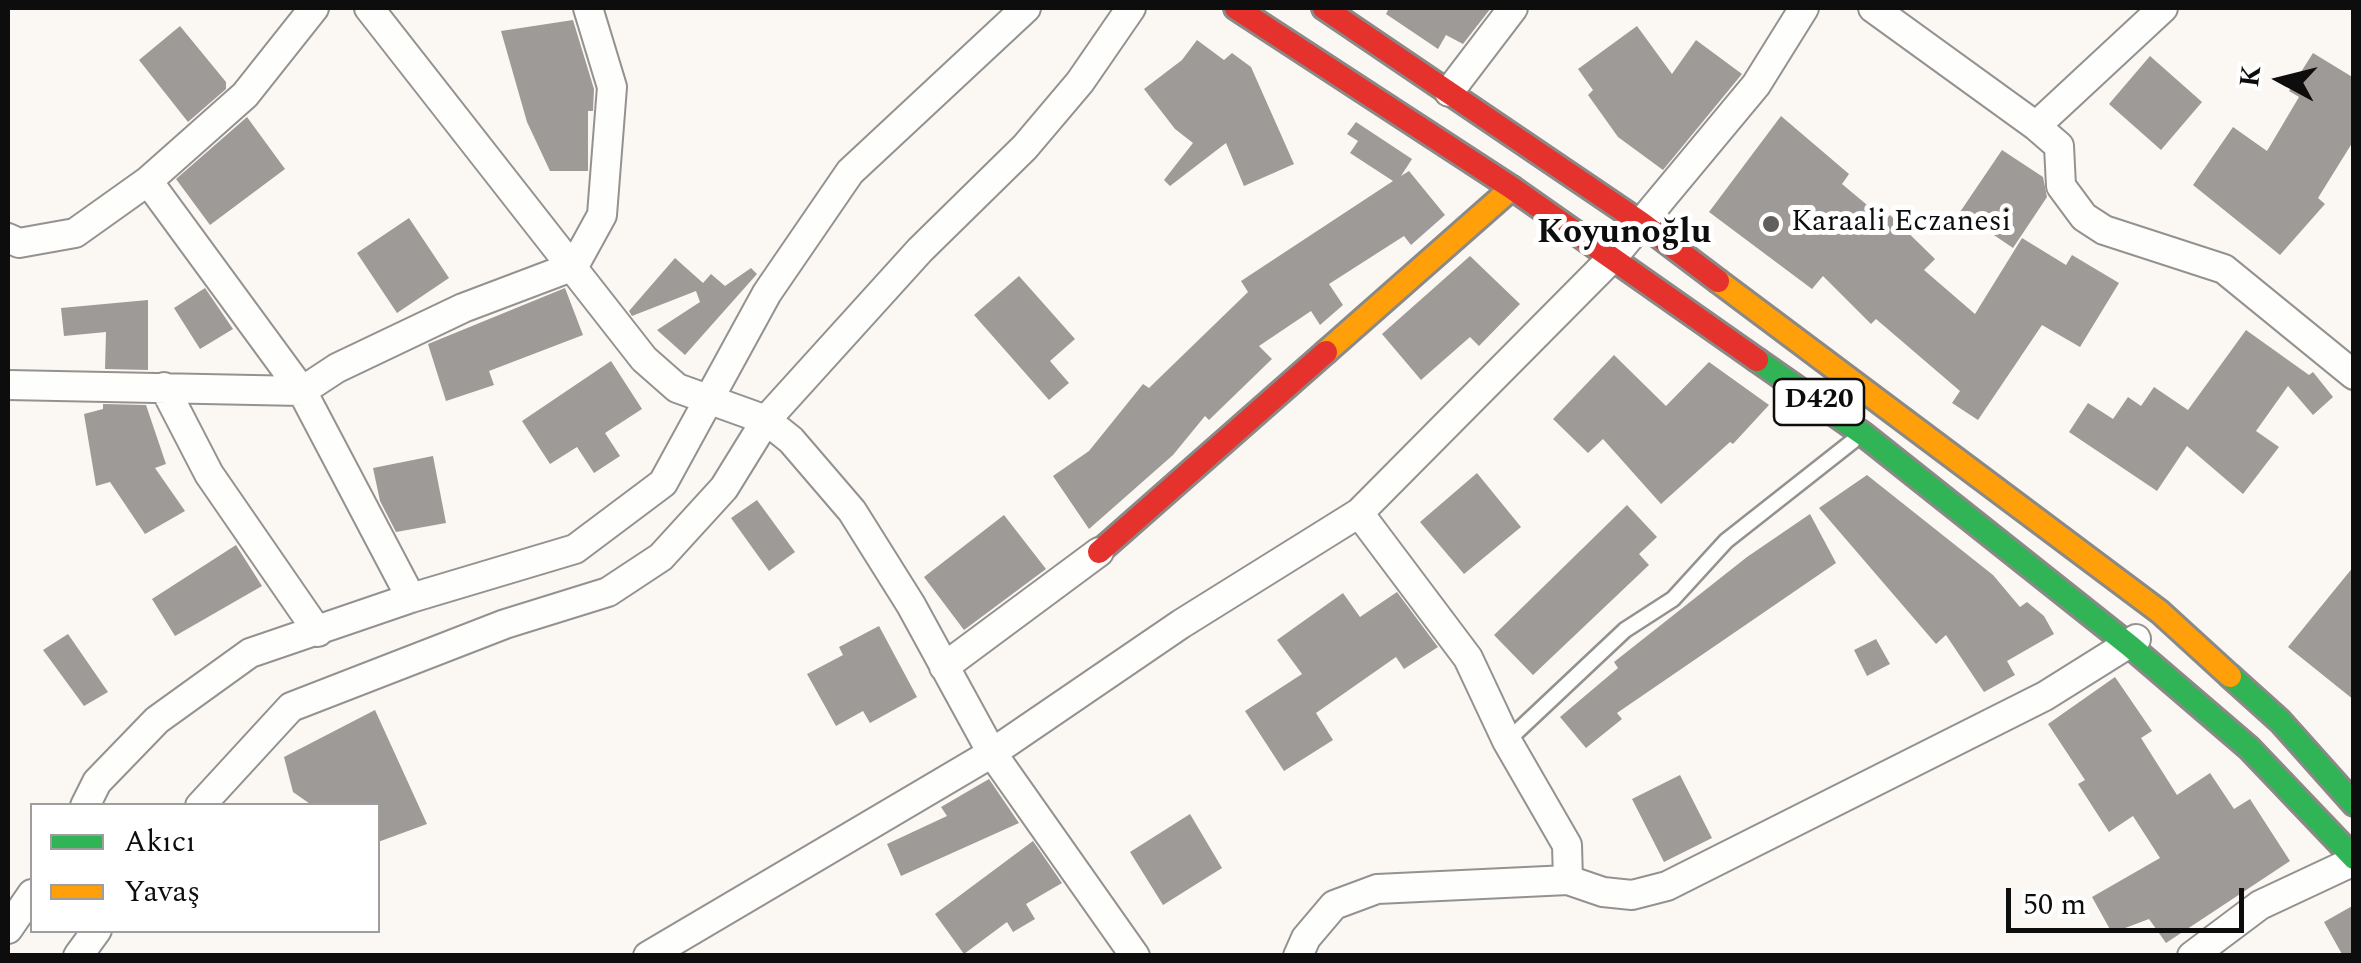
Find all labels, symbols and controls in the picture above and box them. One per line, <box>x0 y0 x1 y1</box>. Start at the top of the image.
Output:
north arrow <box>2231 30 2331 130</box>
text: K <box>2228 63 2273 90</box>
place label: Karaali Eczanesi <box>1791 206 2011 242</box>
marker: Karaali Eczanesi <box>1760 213 1782 235</box>
district label: Koyunoğlu <box>1537 214 1711 256</box>
road number: D420 <box>1774 379 1864 425</box>
legend <box>30 803 380 933</box>
text: Akıcı <box>124 819 196 865</box>
scale bar <box>2011 868 2248 930</box>
text: Yavaş <box>124 869 200 915</box>
text: 50 m <box>2023 882 2086 928</box>

